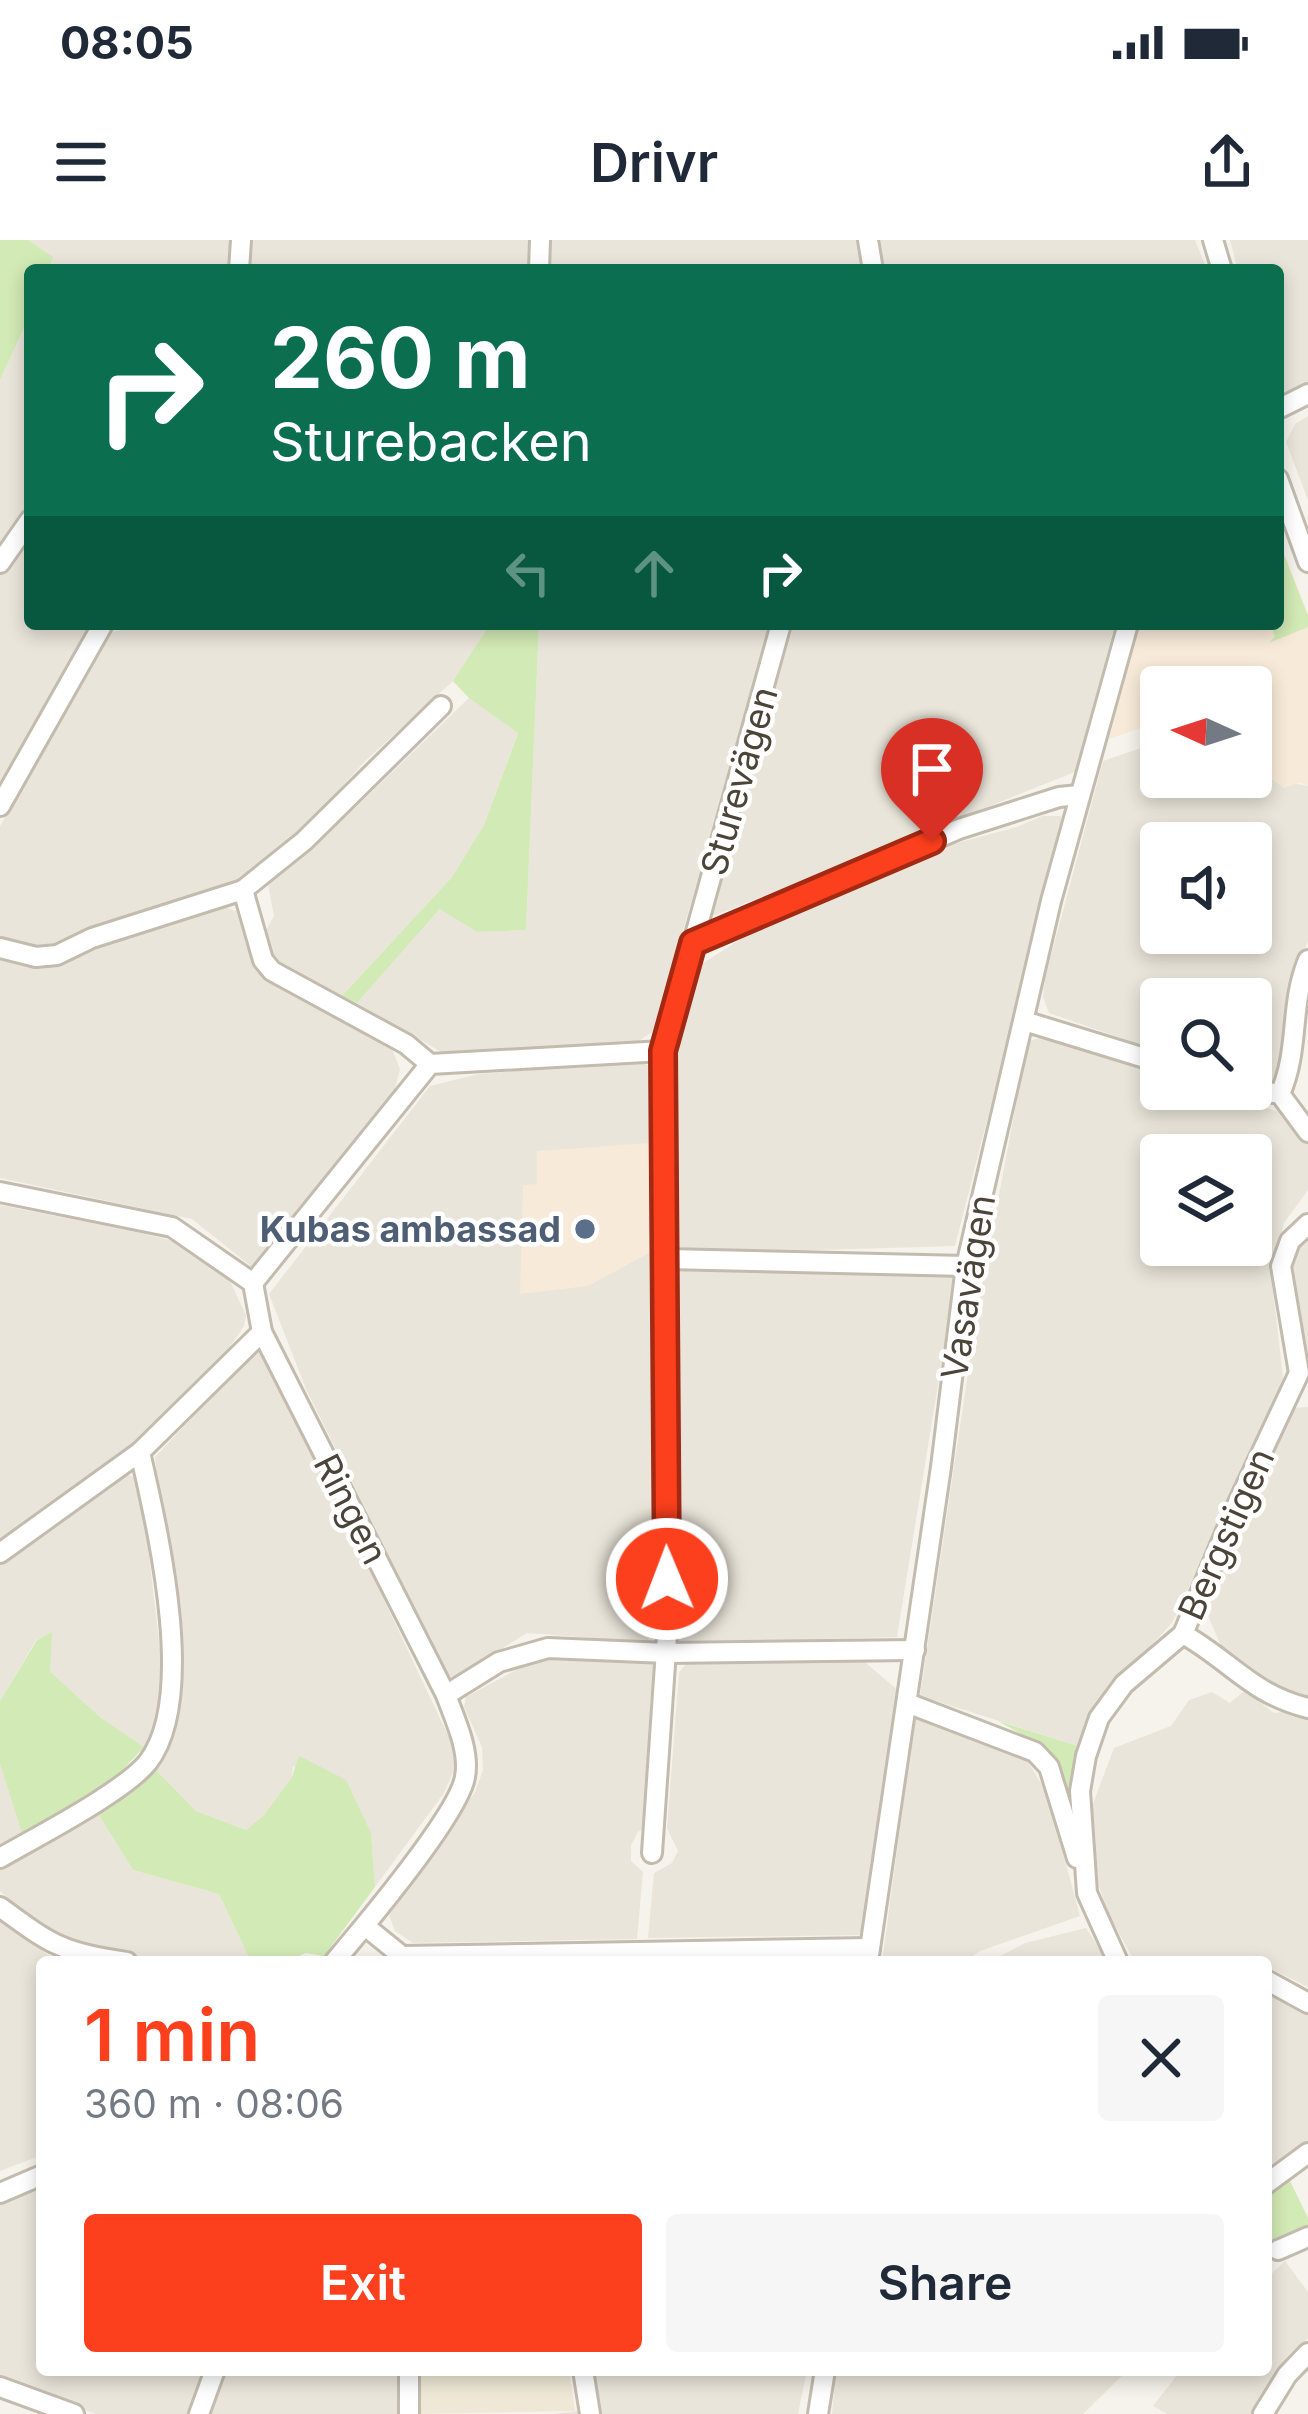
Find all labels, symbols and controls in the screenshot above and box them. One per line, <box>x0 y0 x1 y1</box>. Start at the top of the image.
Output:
text: 08:05 <box>60 15 194 70</box>
icon: menu <box>48 129 114 195</box>
icon: share <box>1194 129 1260 195</box>
text: Drivr <box>590 130 718 195</box>
text: 260 m <box>270 307 531 408</box>
icon: right <box>72 312 228 468</box>
text: Sturebacken <box>270 409 592 474</box>
icon: left <box>495 540 561 606</box>
icon: ahead <box>621 540 687 606</box>
icon: right <box>747 540 813 606</box>
north arrow <box>1140 666 1272 798</box>
map controls <box>1140 666 1272 1266</box>
street label: Sturevägen <box>691 682 787 880</box>
pin <box>881 718 983 841</box>
icon: arrive <box>899 736 965 802</box>
button: sound <box>1140 822 1272 954</box>
button: search <box>1140 978 1272 1110</box>
button: layers <box>1140 1134 1272 1266</box>
street label: Vasavägen <box>932 1191 1004 1383</box>
place label: Kubas ambassad <box>260 1207 561 1251</box>
marker: Kubas ambassad <box>572 1216 598 1242</box>
street label: Bergstigen <box>1169 1441 1283 1627</box>
street label: Ringen <box>305 1447 397 1571</box>
position arrow <box>604 1516 730 1642</box>
text: 1 min <box>84 1991 260 2078</box>
button: close <box>1098 1995 1224 2121</box>
text: 360 m · 08:06 <box>84 2080 344 2127</box>
button: Exit <box>84 2214 642 2352</box>
button: Share <box>666 2214 1224 2352</box>

